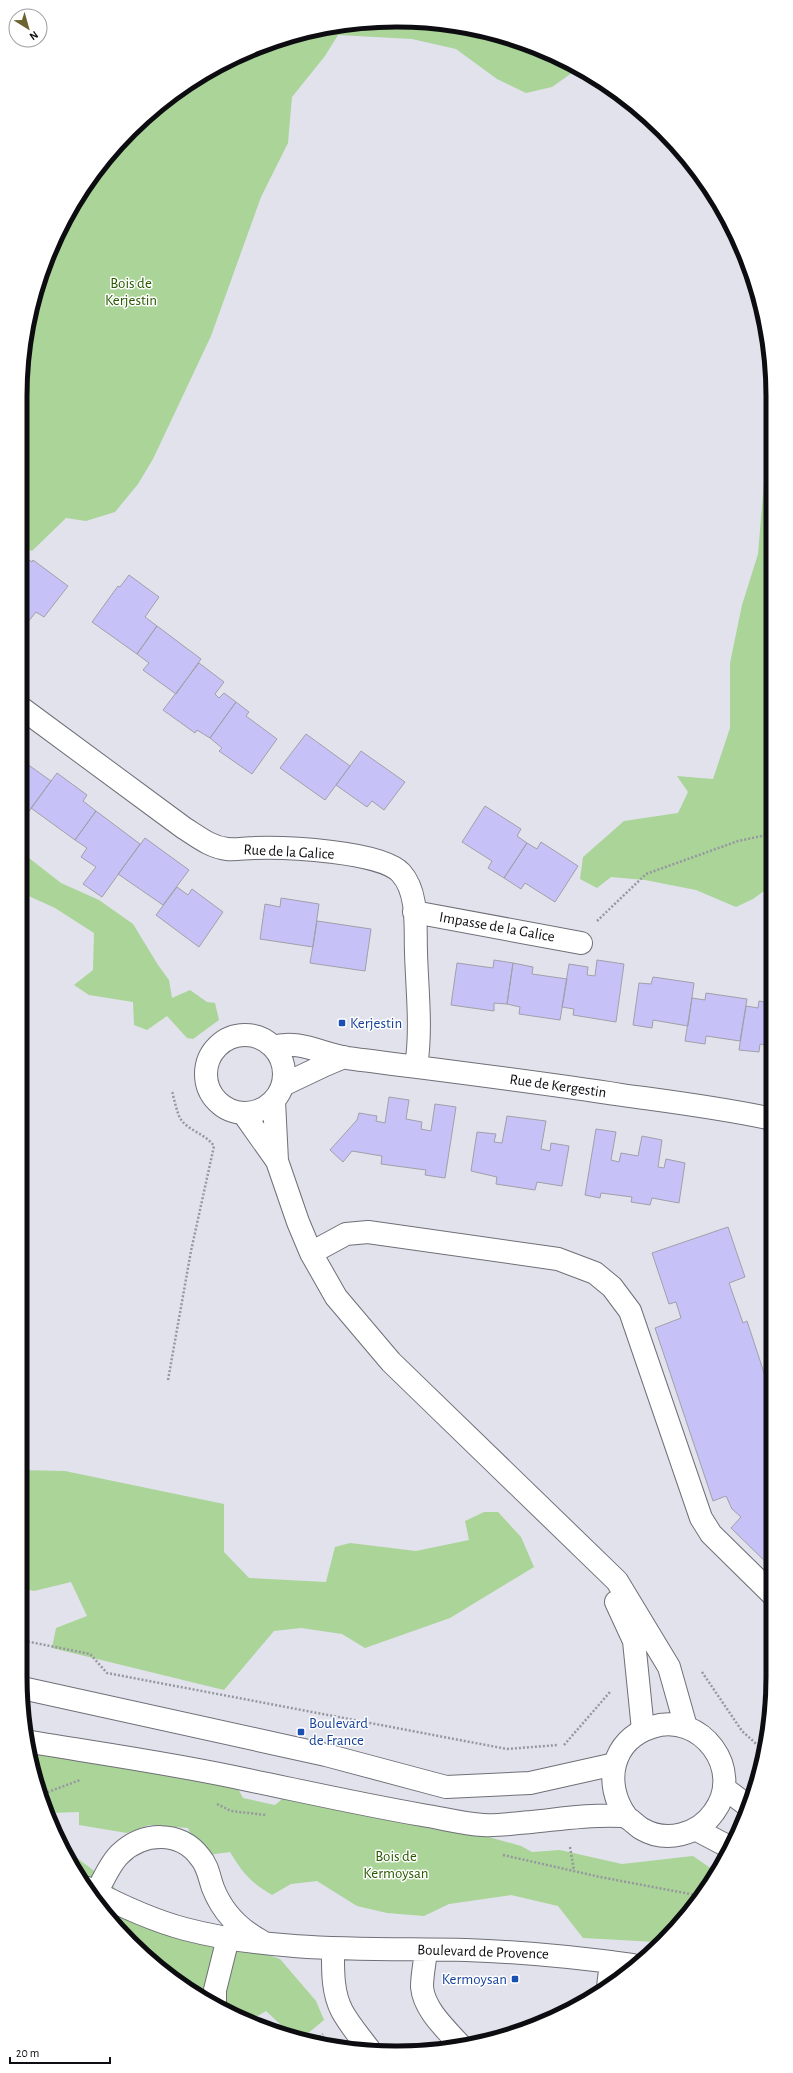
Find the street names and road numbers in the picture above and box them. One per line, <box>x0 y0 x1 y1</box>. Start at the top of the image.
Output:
street label: Rue de la Galice <box>243 842 335 862</box>
street label: Impasse de la Galice <box>438 909 556 945</box>
street label: Rue de Kergestin <box>509 1072 607 1100</box>
street label: Boulevard de Provence <box>417 1942 549 1962</box>

